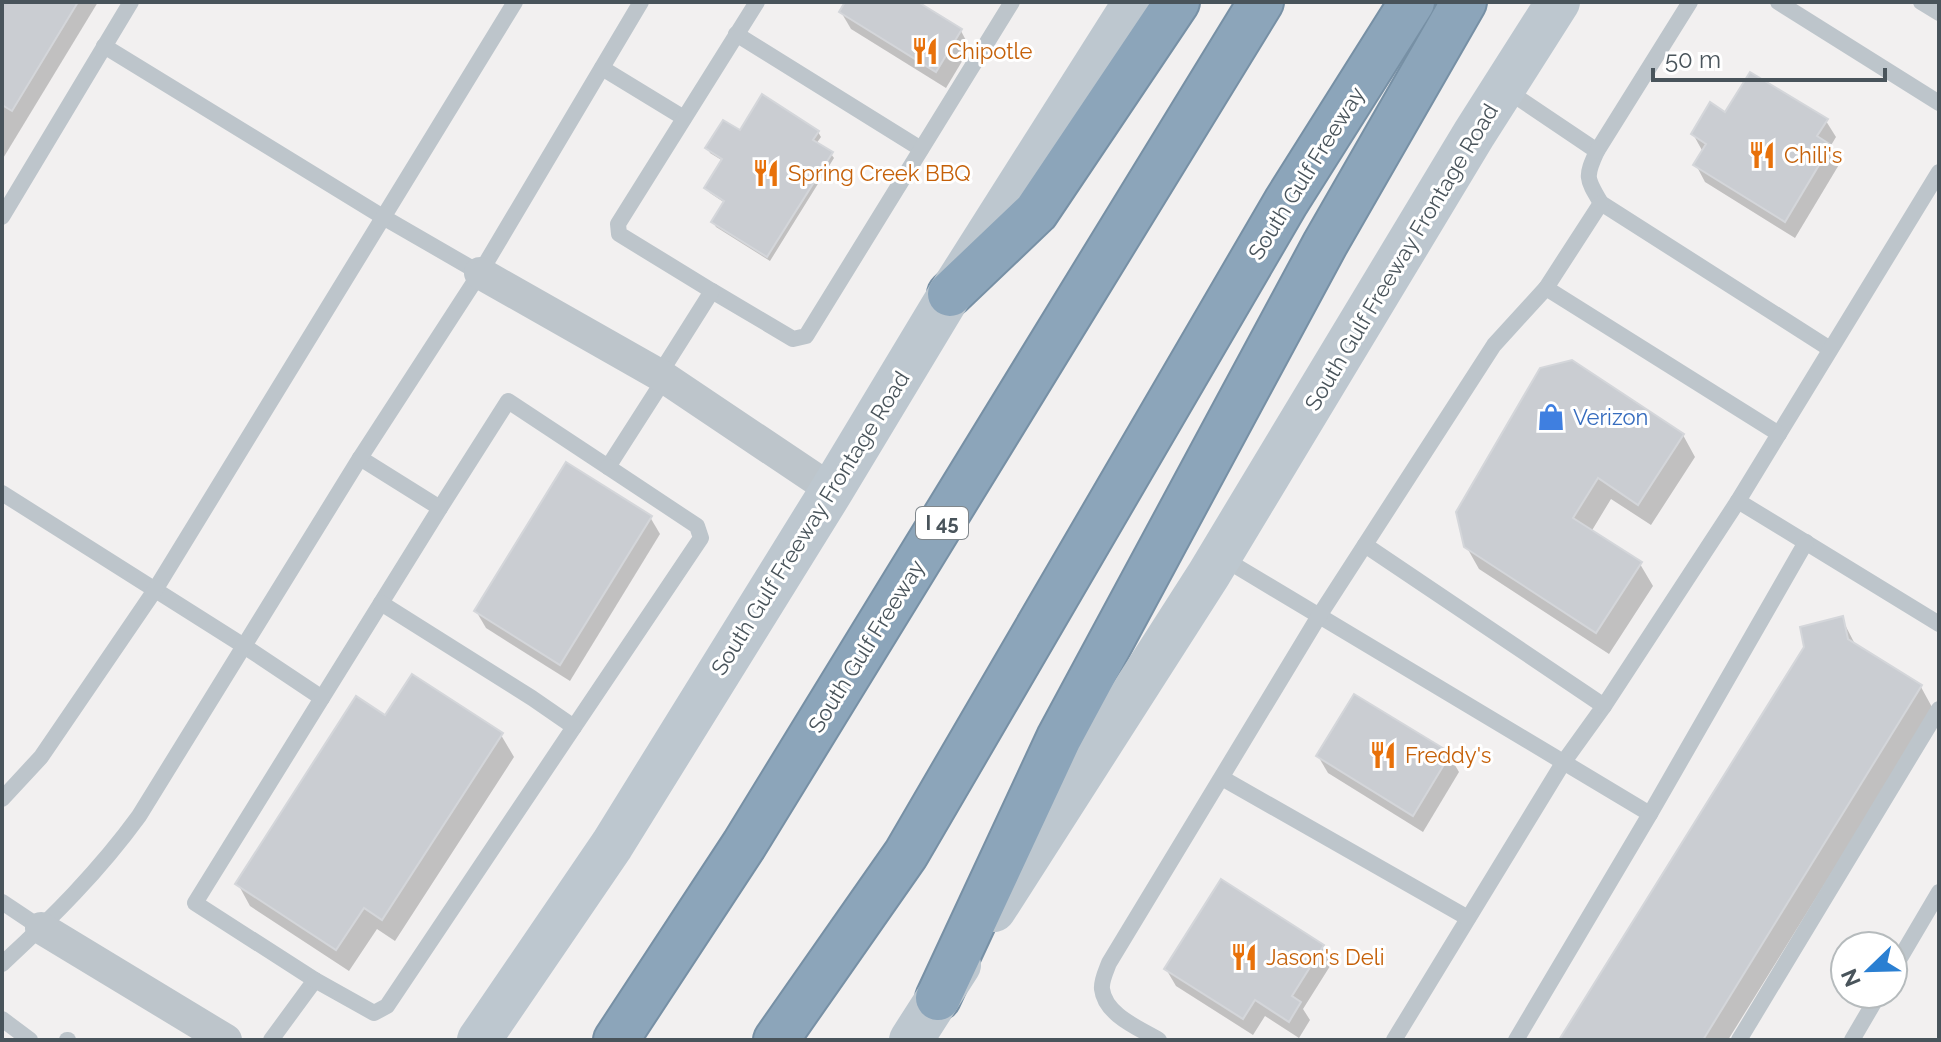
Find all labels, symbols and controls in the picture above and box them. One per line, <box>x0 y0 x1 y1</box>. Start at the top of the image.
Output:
scale bar <box>1653 32 1885 82</box>
restaurant icon: Chipotle <box>910 36 940 66</box>
place label: Chipotle <box>947 38 1033 64</box>
text: 50 m <box>1665 45 1721 74</box>
street label: South Gulf Freeway <box>1242 82 1370 264</box>
street label: South Gulf Freeway Frontage Road <box>1299 99 1503 415</box>
restaurant icon: Chili's <box>1747 140 1777 170</box>
place label: Chili's <box>1784 142 1842 168</box>
restaurant icon: Spring Creek BBQ <box>751 158 781 188</box>
place label: Spring Creek BBQ <box>788 160 971 186</box>
street label: South Gulf Freeway Frontage Road <box>705 366 915 680</box>
shop icon: Verizon <box>1536 402 1566 432</box>
place label: Verizon <box>1573 404 1648 430</box>
road number: I 45 <box>916 507 968 539</box>
street label: South Gulf Freeway <box>802 555 930 737</box>
restaurant icon: Freddy's <box>1368 740 1398 770</box>
place label: Freddy's <box>1405 742 1491 768</box>
north arrow <box>1829 930 1909 1010</box>
restaurant icon: Jason's Deli <box>1229 942 1259 972</box>
place label: Jason's Deli <box>1266 944 1385 970</box>
text: N <box>1835 965 1866 991</box>

